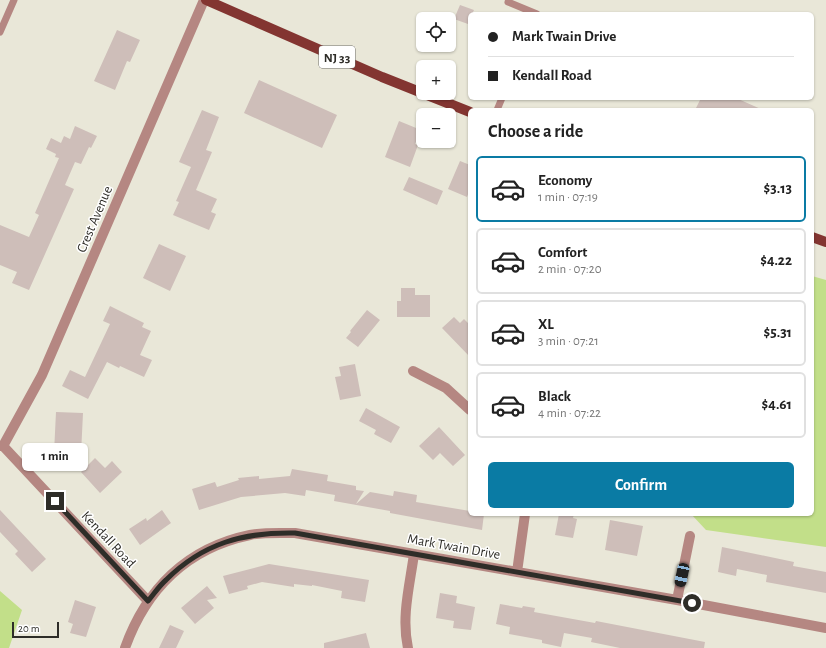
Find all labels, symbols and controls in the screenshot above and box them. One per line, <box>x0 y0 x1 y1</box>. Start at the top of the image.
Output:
map controls <box>416 12 456 148</box>
button: locate <box>416 12 456 52</box>
text: Mark Twain Drive <box>512 29 616 44</box>
road number: NJ 33 <box>319 46 355 68</box>
button: + <box>416 60 456 100</box>
text: Kendall Road <box>512 68 592 83</box>
button: − <box>416 108 456 148</box>
text: Choose a ride <box>488 123 583 141</box>
icon: car <box>490 171 526 207</box>
text: Economy <box>538 173 592 188</box>
text: $3.13 <box>763 181 792 196</box>
street label: Crest Avenue <box>75 184 115 255</box>
text: 1 min · 07:19 <box>538 191 598 204</box>
icon: car <box>490 243 526 279</box>
text: Comfort <box>538 245 587 260</box>
text: $4.22 <box>760 253 792 268</box>
text: 2 min · 07:20 <box>538 263 602 276</box>
icon: car <box>490 315 526 351</box>
text: XL <box>538 317 554 332</box>
text: $5.31 <box>763 325 792 340</box>
text: 3 min · 07:21 <box>538 335 599 348</box>
icon: car <box>490 387 526 423</box>
text: Black <box>538 389 571 404</box>
text: $4.61 <box>762 397 792 412</box>
text: 4 min · 07:22 <box>538 407 601 420</box>
callout: 1 min <box>22 443 88 471</box>
text: 1 min <box>41 450 69 463</box>
button: Confirm <box>488 462 794 508</box>
route end <box>46 492 64 510</box>
street label: Kendall Road <box>79 509 138 571</box>
street label: Mark Twain Drive <box>406 532 501 562</box>
car <box>674 562 690 588</box>
route start <box>683 594 701 612</box>
scale bar <box>12 620 59 639</box>
text: 20 m <box>18 623 39 634</box>

